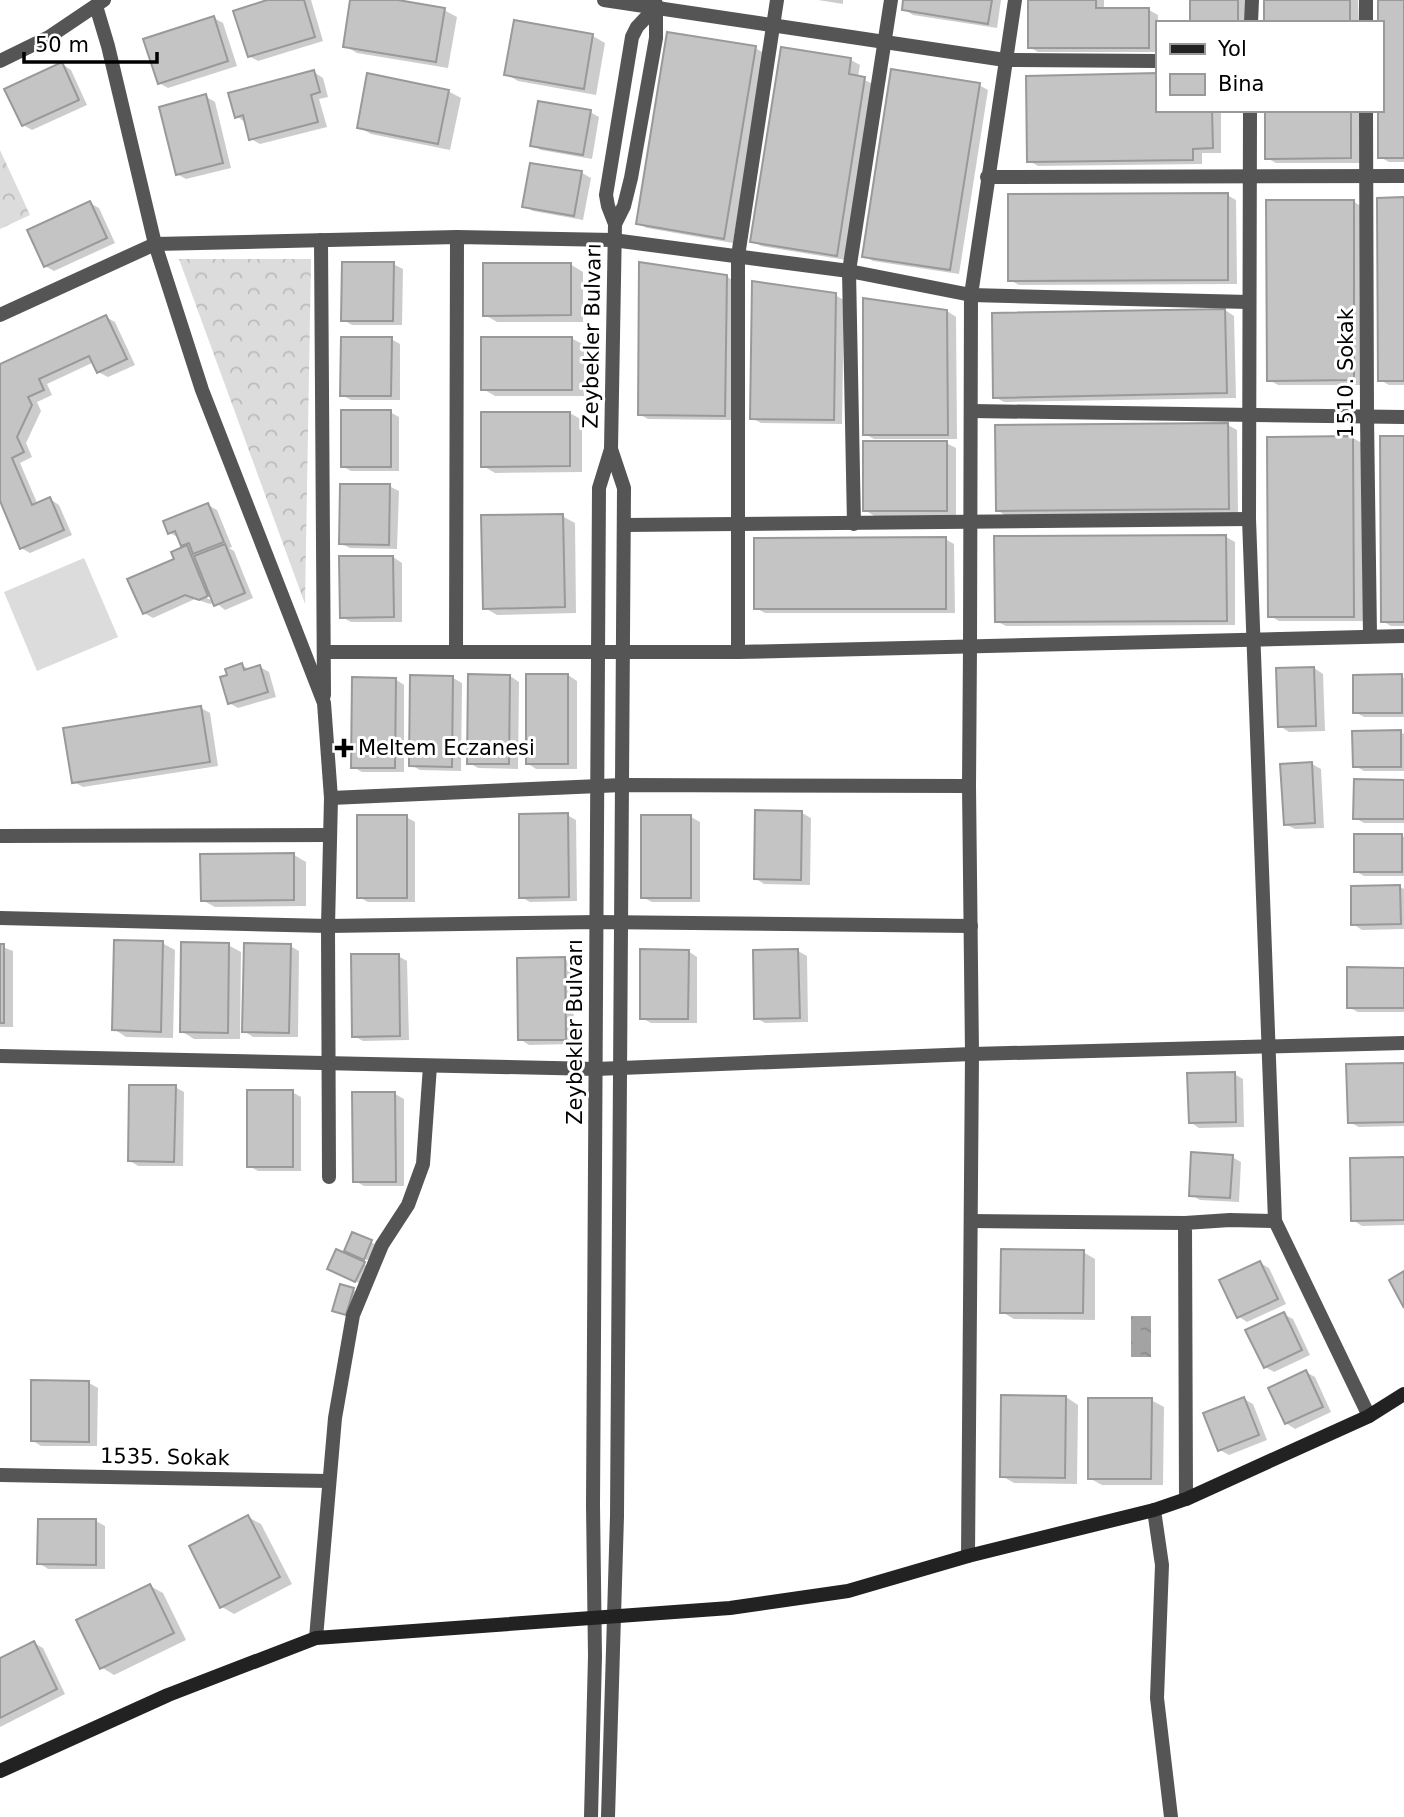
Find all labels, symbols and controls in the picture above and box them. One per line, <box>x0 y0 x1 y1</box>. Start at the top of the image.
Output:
scale bar <box>24 21 158 65</box>
legend <box>1156 21 1383 112</box>
text: 50 m <box>35 33 89 57</box>
text: Yol <box>1217 37 1247 61</box>
text: Bina <box>1218 72 1264 96</box>
street label: Zeybekler Bulvarı <box>578 243 606 429</box>
street label: 1510. Sokak <box>1334 307 1358 438</box>
place label: Meltem Eczanesi <box>358 736 535 760</box>
marker: Meltem Eczanesi <box>336 740 352 756</box>
street label: Zeybekler Bulvarı <box>563 939 587 1125</box>
street label: 1535. Sokak <box>100 1444 231 1470</box>

